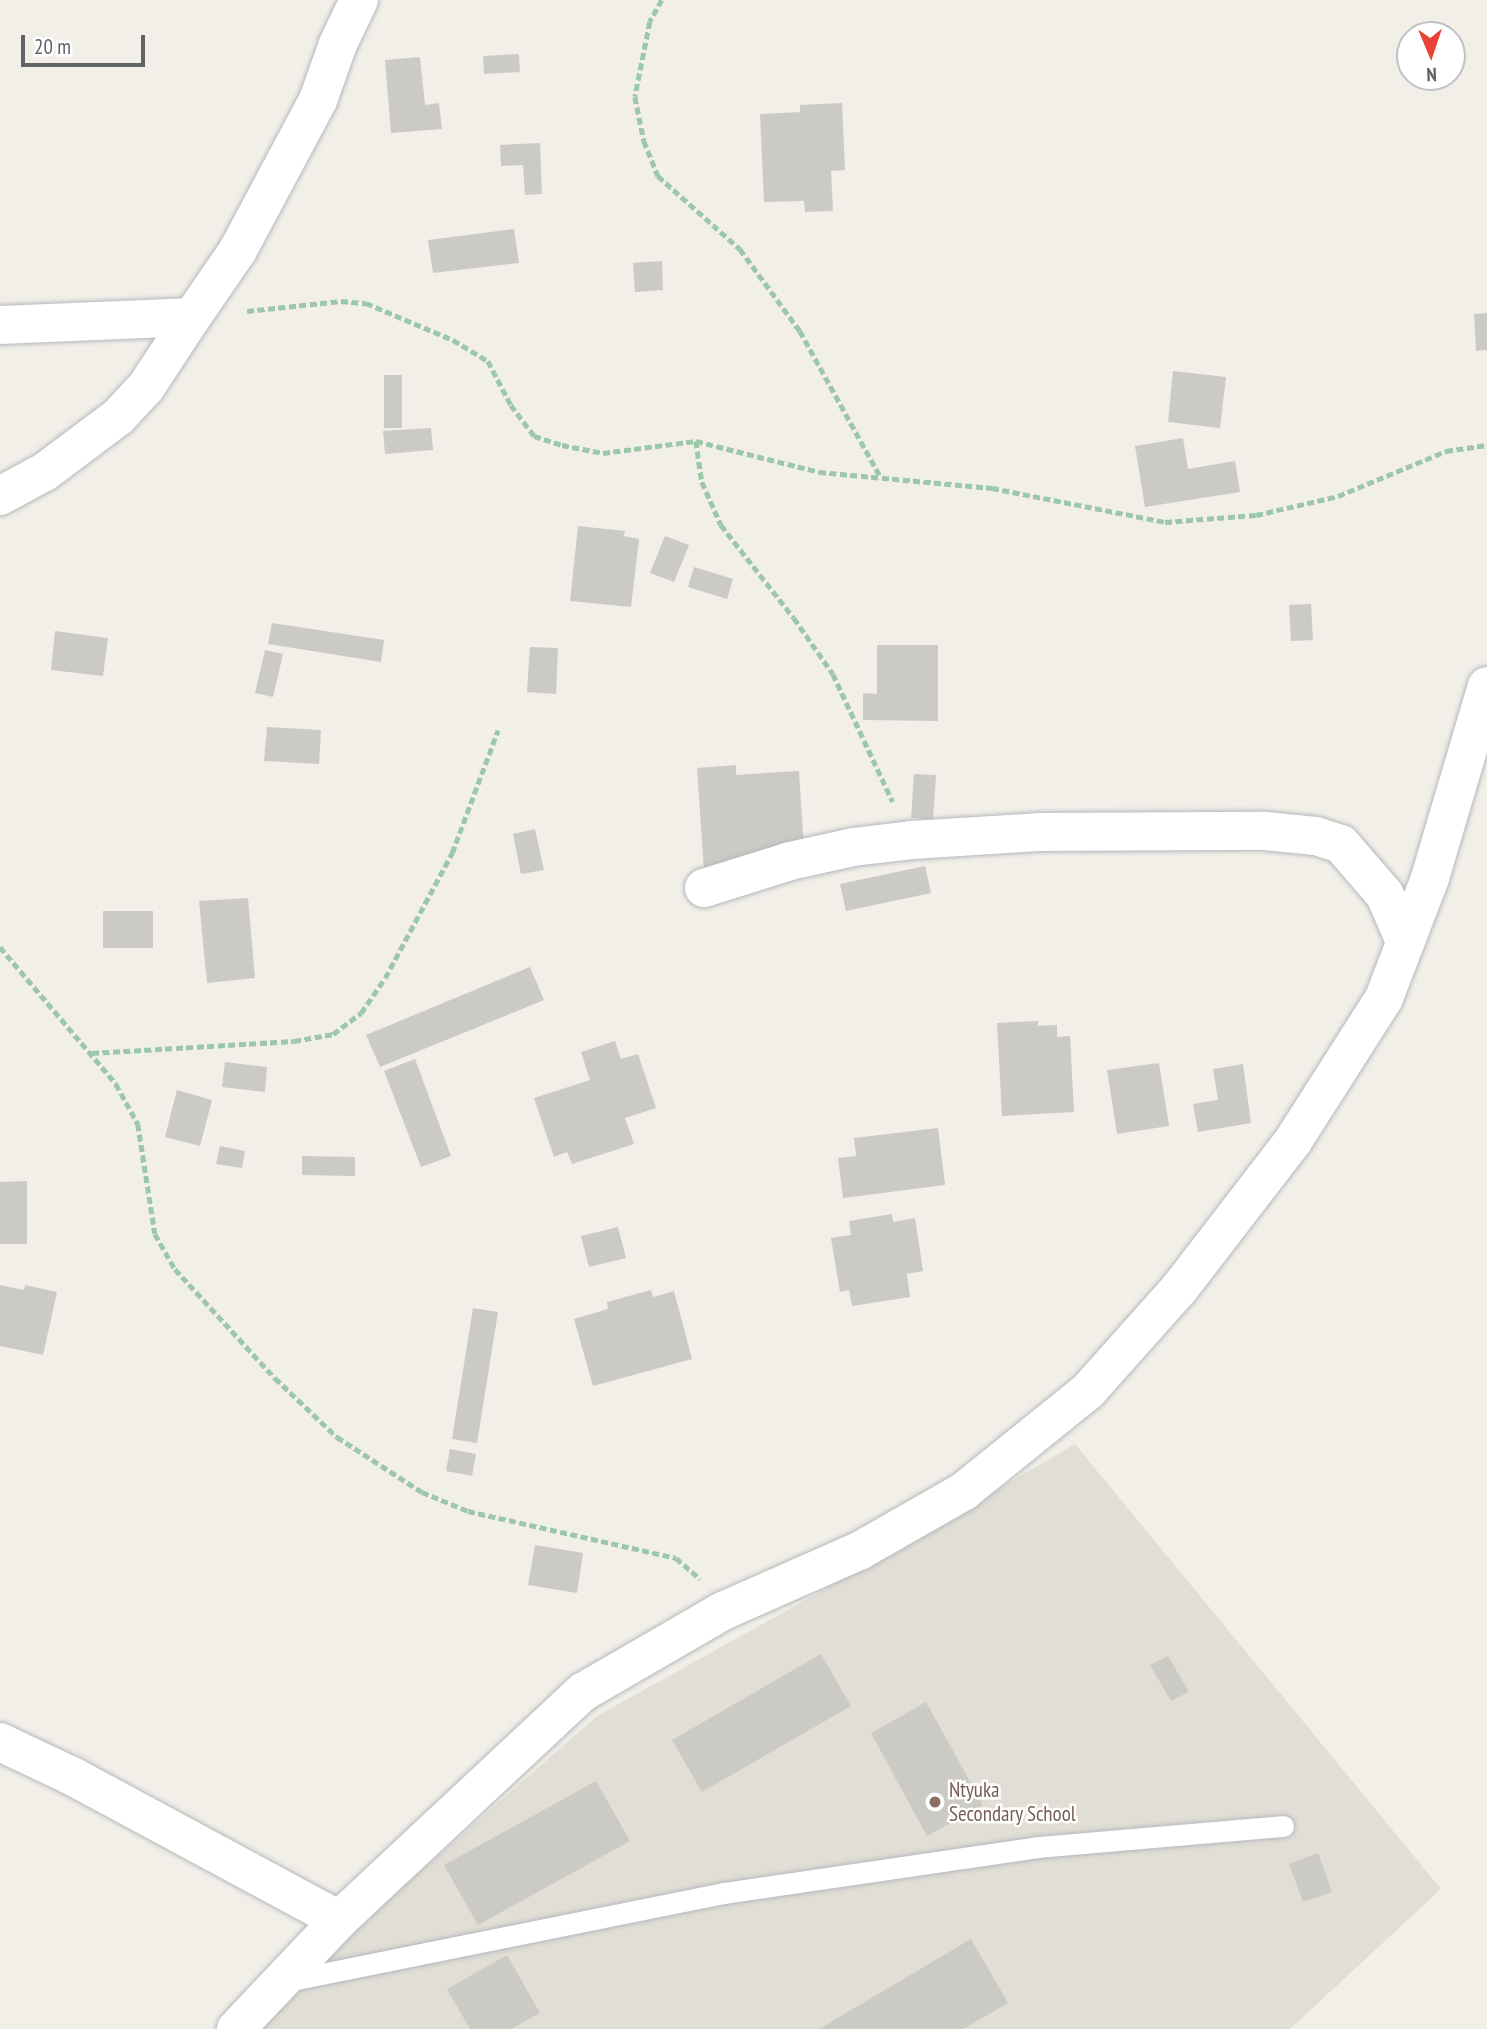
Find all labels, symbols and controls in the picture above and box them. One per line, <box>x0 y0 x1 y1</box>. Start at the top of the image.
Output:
scale bar <box>24 21 149 65</box>
north arrow <box>1396 21 1466 91</box>
text: 20 m <box>34 33 71 60</box>
text: N <box>1426 63 1437 87</box>
place label: Ntyuka Secondary School <box>949 1777 1076 1827</box>
marker: Ntyuka Secondary School <box>927 1794 943 1810</box>

